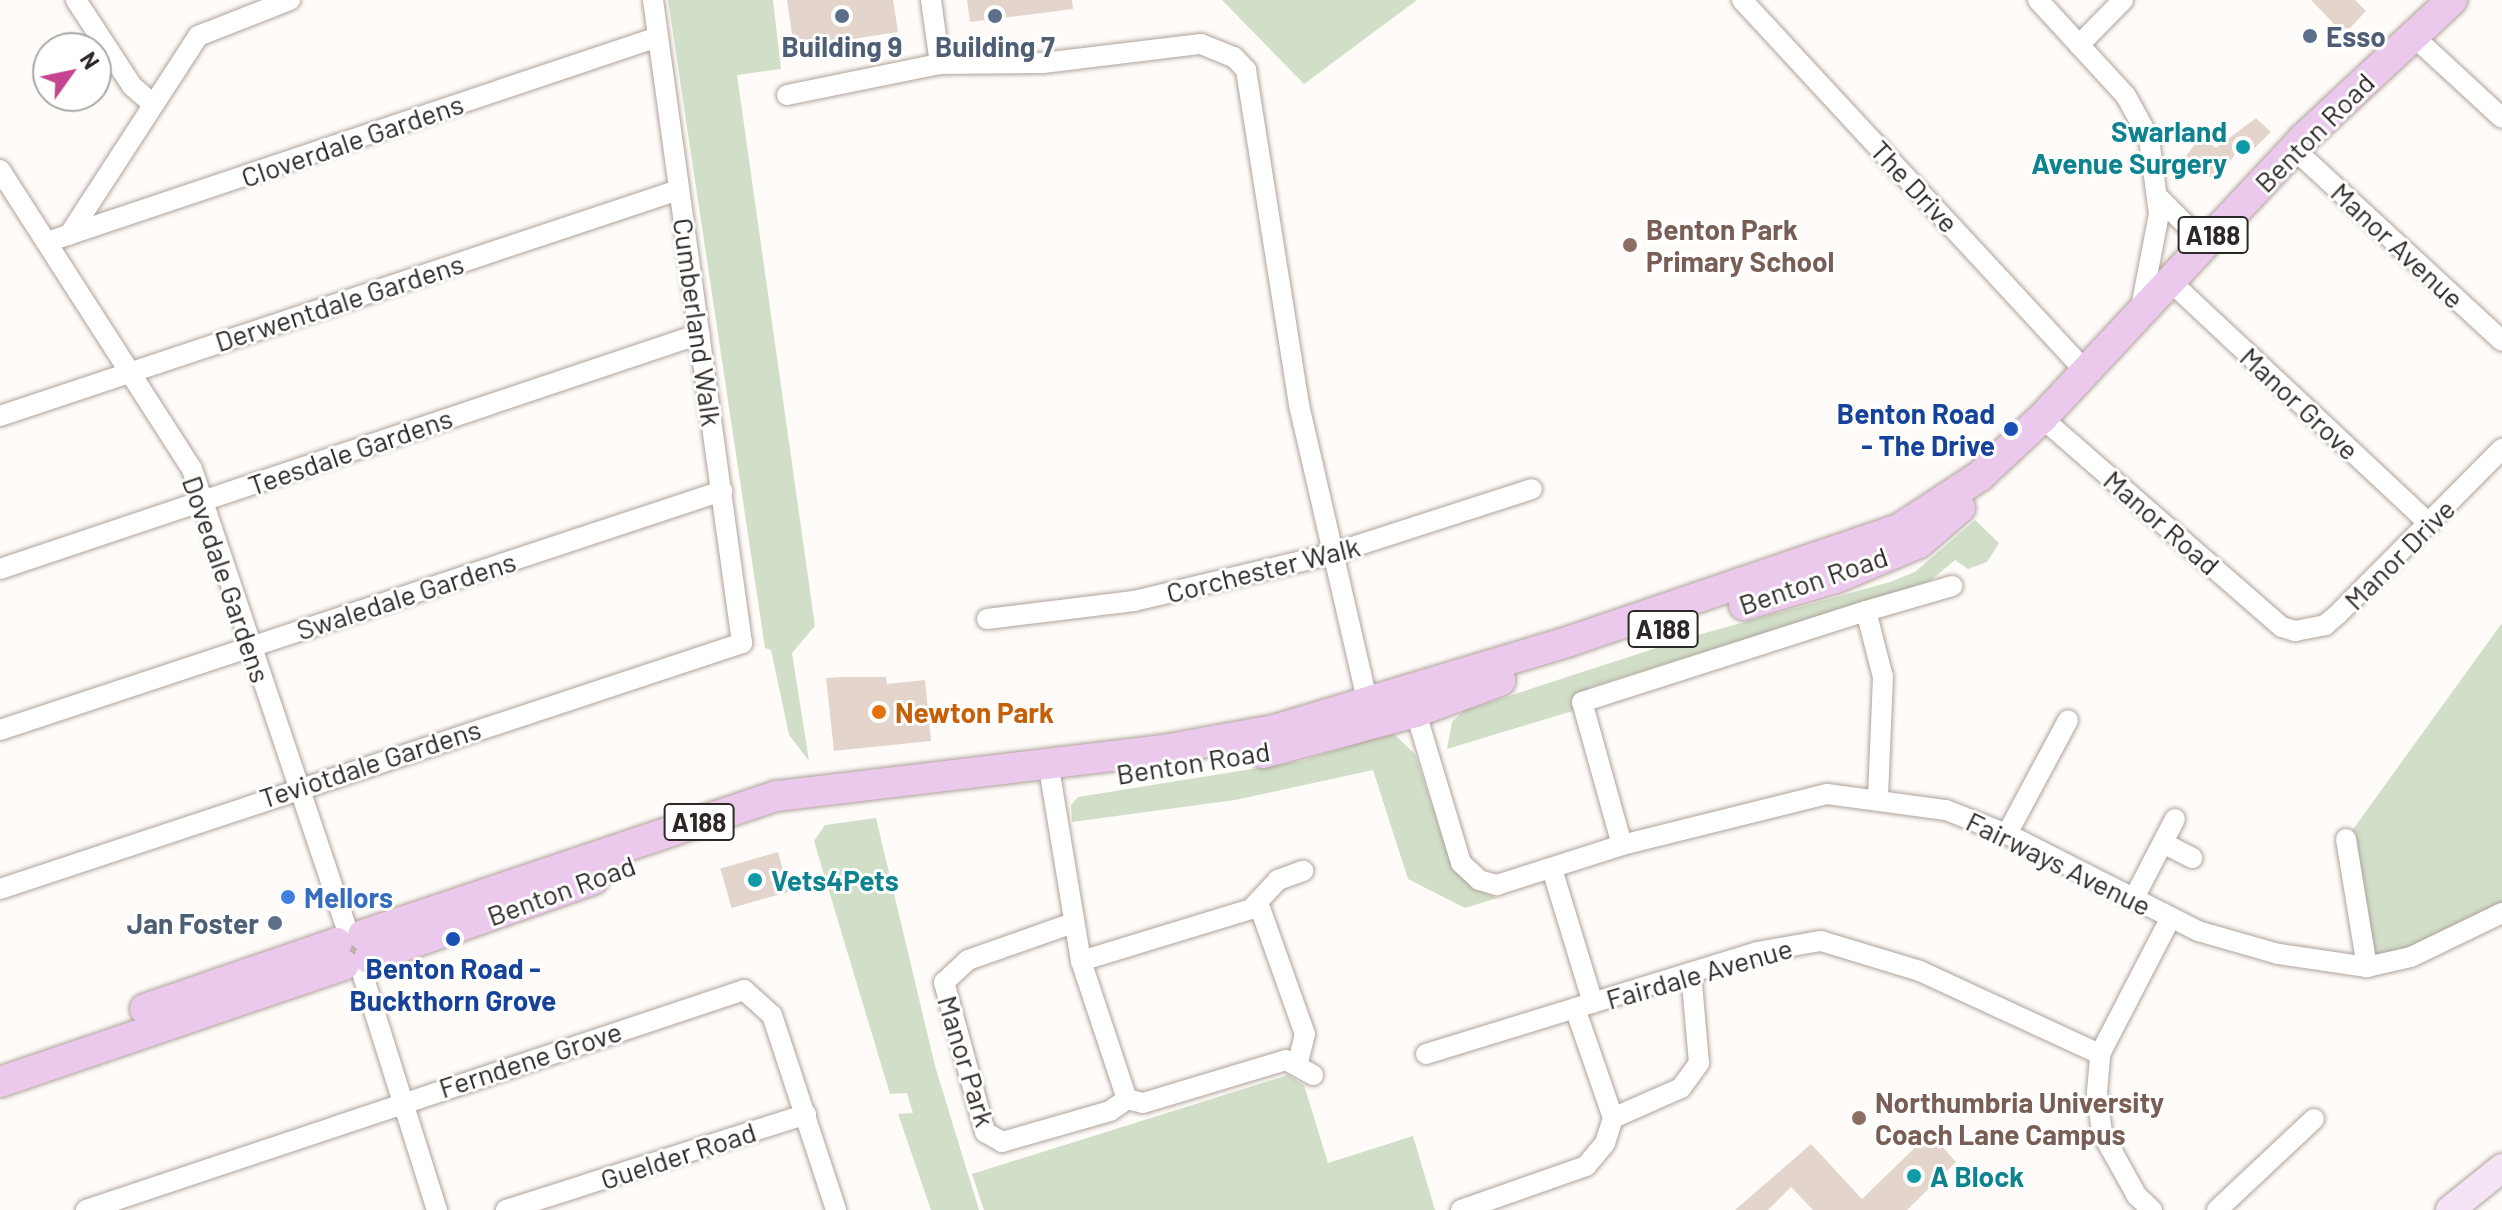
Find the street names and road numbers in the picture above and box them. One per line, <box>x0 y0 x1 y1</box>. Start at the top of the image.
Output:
street label: Benton Road <box>2247 65 2381 199</box>
street label: Cloverdale Gardens <box>237 86 467 194</box>
street label: The Drive <box>1864 133 1966 239</box>
street label: Manor Avenue <box>2325 175 2471 315</box>
road number: A188 <box>2177 213 2249 257</box>
street label: Cumberland Walk <box>667 216 729 428</box>
street label: Derwentdale Gardens <box>210 246 468 358</box>
street label: Manor Grove <box>2234 340 2366 466</box>
street label: Teesdale Gardens <box>244 400 456 502</box>
street label: Manor Road <box>2097 463 2227 581</box>
street label: Dovedale Gardens <box>176 471 278 687</box>
street label: Manor Drive <box>2337 492 2461 616</box>
street label: Corchester Walk <box>1163 529 1363 609</box>
street label: Benton Road <box>1734 539 1892 621</box>
street label: Swaledale Gardens <box>292 544 520 646</box>
road number: A188 <box>1627 607 1699 651</box>
street label: Teviotdale Gardens <box>255 711 485 815</box>
street label: Benton Road <box>1114 733 1272 791</box>
road number: A188 <box>663 800 735 844</box>
street label: Fairways Avenue <box>1961 804 2157 922</box>
street label: Benton Road <box>482 848 640 932</box>
street label: Fairdale Avenue <box>1602 930 1796 1016</box>
street label: Manor Park <box>931 991 1003 1131</box>
street label: Ferndene Grove <box>434 1014 626 1104</box>
street label: Guelder Road <box>596 1114 760 1196</box>

